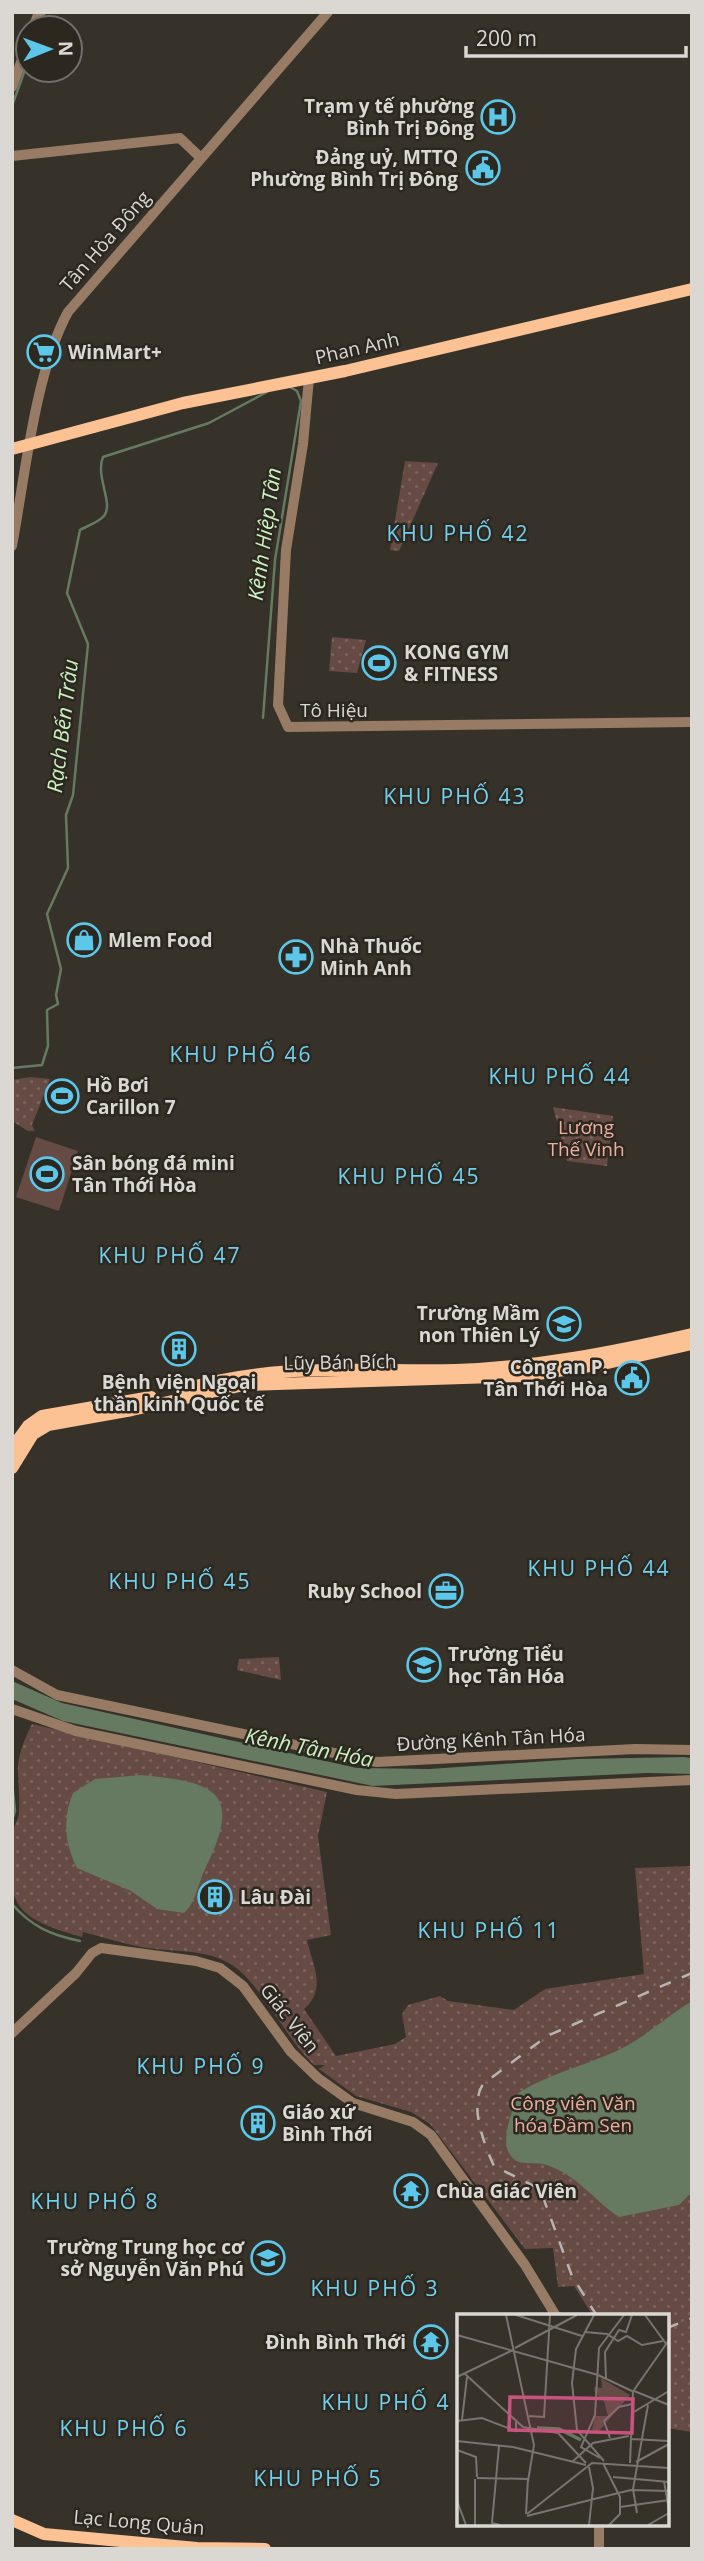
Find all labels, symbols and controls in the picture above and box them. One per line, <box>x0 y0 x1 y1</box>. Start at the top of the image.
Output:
north arrow <box>14 14 84 84</box>
scale bar <box>466 14 686 58</box>
text: 200 m <box>476 24 537 52</box>
text: N <box>53 41 79 57</box>
place label: Trạm y tế phường Bình Trị Đông <box>304 93 474 141</box>
hospital icon: Trạm y tế phường Bình Trị Đông <box>479 98 517 136</box>
place label: Đảng uỷ, MTTQ Phường Bình Trị Đông <box>250 144 458 192</box>
public building icon: Đảng uỷ, MTTQ Phường Bình Trị Đông <box>464 149 502 187</box>
street label: Tân Hòa Đông <box>54 185 156 297</box>
street label: Phan Anh <box>312 326 402 370</box>
supermarket icon: WinMart+ <box>25 333 63 371</box>
place label: WinMart+ <box>68 339 162 365</box>
water label: Kênh Hiệp Tân <box>241 466 287 602</box>
district label: KHU PHỐ 42 <box>386 519 530 547</box>
place label: KONG GYM & FITNESS <box>404 639 509 687</box>
sports icon: KONG GYM & FITNESS <box>360 644 398 682</box>
water label: Rạch Bến Trâu <box>40 658 84 794</box>
street label: Tô Hiệu <box>300 697 368 723</box>
district label: KHU PHỐ 43 <box>383 782 527 810</box>
shop icon: Mlem Food <box>65 921 103 959</box>
place label: Mlem Food <box>108 927 213 953</box>
place label: Nhà Thuốc Minh Anh <box>320 933 422 981</box>
pharmacy icon: Nhà Thuốc Minh Anh <box>277 938 315 976</box>
district label: KHU PHỐ 46 <box>169 1040 313 1068</box>
district label: KHU PHỐ 44 <box>488 1062 632 1090</box>
place label: Hồ Bơi Carillon 7 <box>86 1072 176 1120</box>
sports icon: Hồ Bơi Carillon 7 <box>43 1077 81 1115</box>
park label: Lương Thế Vinh <box>547 1114 625 1162</box>
place label: Sân bóng đá mini Tân Thới Hòa <box>72 1150 235 1198</box>
sports icon: Sân bóng đá mini Tân Thới Hòa <box>28 1155 66 1193</box>
district label: KHU PHỐ 45 <box>337 1162 481 1190</box>
district label: KHU PHỐ 47 <box>98 1241 242 1269</box>
place label: Trường Mầm non Thiên Lý <box>417 1300 540 1348</box>
school or university icon: Trường Mầm non Thiên Lý <box>545 1305 583 1343</box>
building icon: Bệnh viện Ngoại thần kinh Quốc tế <box>160 1330 198 1368</box>
street label: Lũy Bán Bích <box>283 1348 397 1376</box>
place label: Công an P. Tân Thới Hòa <box>483 1354 608 1402</box>
public building icon: Công an P. Tân Thới Hòa <box>613 1359 651 1397</box>
place label: Bệnh viện Ngoại thần kinh Quốc tế <box>94 1369 265 1417</box>
district label: KHU PHỐ 44 <box>527 1554 671 1582</box>
district label: KHU PHỐ 45 <box>108 1567 252 1595</box>
office icon: Ruby School <box>427 1572 465 1610</box>
place label: Ruby School <box>307 1578 422 1604</box>
place label: Trường Tiểu học Tân Hóa <box>448 1641 565 1689</box>
school or university icon: Trường Tiểu học Tân Hóa <box>405 1646 443 1684</box>
water label: Kênh Tân Hóa <box>243 1721 376 1773</box>
street label: Đường Kênh Tân Hóa <box>396 1721 586 1757</box>
building icon: Lâu Đài <box>196 1878 234 1916</box>
place label: Lâu Đài <box>240 1884 311 1910</box>
district label: KHU PHỐ 11 <box>417 1916 561 1944</box>
street label: Giác Viên <box>255 1978 325 2058</box>
district label: KHU PHỐ 9 <box>136 2052 266 2080</box>
park label: Công viên Văn hóa Đầm Sen <box>510 2090 636 2138</box>
place label: Giáo xứ Bình Thới <box>282 2099 373 2147</box>
building icon: Giáo xứ Bình Thới <box>239 2104 277 2142</box>
temple icon: Chùa Giác Viên <box>392 2172 430 2210</box>
place label: Chùa Giác Viên <box>436 2178 577 2204</box>
district label: KHU PHỐ 8 <box>30 2187 160 2215</box>
place label: Trường Trung học cơ sở Nguyễn Văn Phú <box>47 2234 245 2282</box>
school or university icon: Trường Trung học cơ sở Nguyễn Văn Phú <box>249 2239 287 2277</box>
district label: KHU PHỐ 3 <box>310 2274 440 2302</box>
inset map <box>457 2314 669 2526</box>
temple icon: Đình Bình Thới <box>412 2323 450 2361</box>
place label: Đình Bình Thới <box>266 2329 406 2355</box>
district label: KHU PHỐ 4 <box>321 2388 451 2416</box>
district label: KHU PHỐ 6 <box>59 2414 189 2442</box>
district label: KHU PHỐ 5 <box>253 2464 383 2492</box>
street label: Lạc Long Quân <box>72 2503 206 2541</box>

